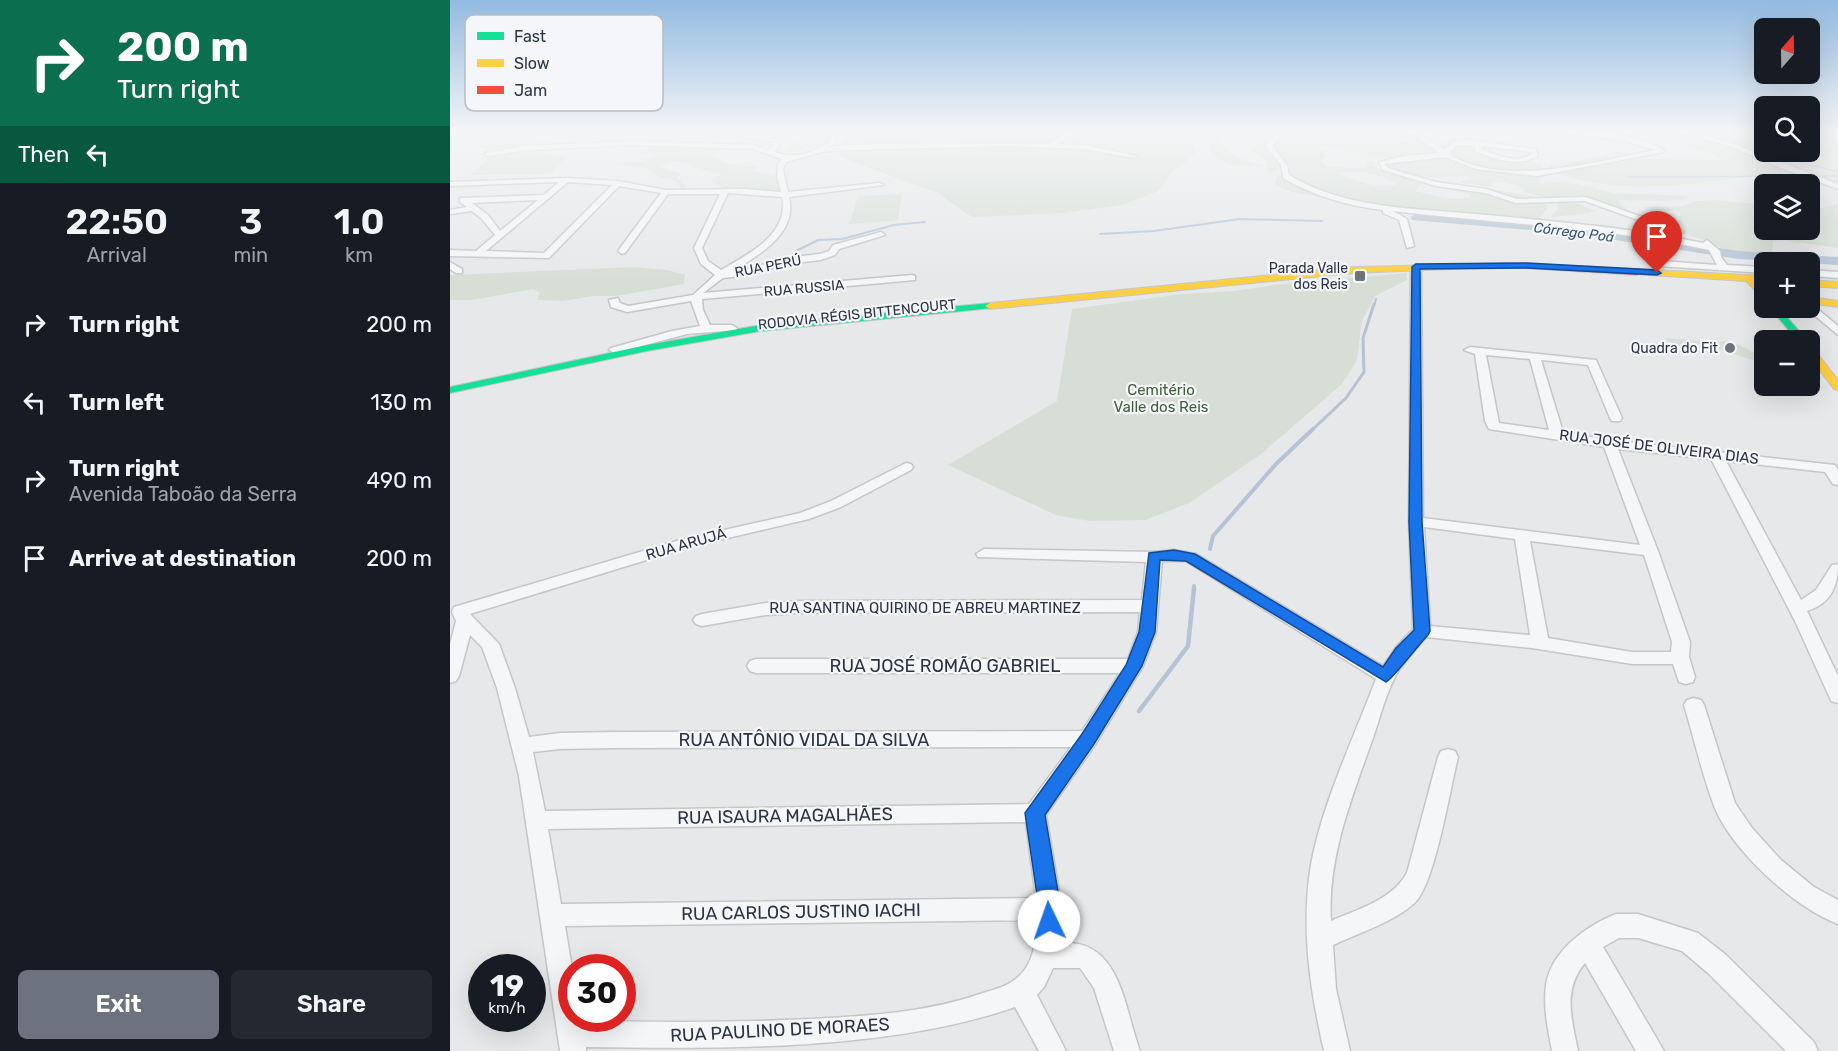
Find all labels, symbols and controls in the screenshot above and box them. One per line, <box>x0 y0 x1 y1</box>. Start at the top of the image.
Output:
legend <box>465 15 663 111</box>
north arrow <box>1754 18 1820 84</box>
map controls <box>1754 18 1820 396</box>
text: 200 m <box>117 22 249 72</box>
icon: right <box>18 24 96 102</box>
text: Fast <box>514 27 546 46</box>
text: Slow <box>514 54 550 73</box>
text: Turn right <box>117 73 240 105</box>
text: Jam <box>514 81 547 100</box>
button: search <box>1754 96 1820 162</box>
icon: left <box>81 138 114 171</box>
text: Then <box>18 141 69 168</box>
button: layers <box>1754 174 1820 240</box>
text: 22:50 <box>65 200 168 243</box>
text: 3 <box>239 200 262 243</box>
text: 1.0 <box>334 200 385 243</box>
pin <box>1631 211 1682 273</box>
water label: Córrego Poá <box>1533 219 1615 246</box>
icon: arrive <box>1640 220 1673 253</box>
text: Arrival <box>87 243 147 267</box>
text: min <box>233 243 268 267</box>
text: km <box>345 243 373 267</box>
street label: RUA PERÚ <box>733 251 803 281</box>
button: + <box>1754 252 1820 318</box>
place label: Parada Valle dos Reis <box>1269 260 1348 293</box>
marker: Parada Valle dos Reis <box>1353 269 1367 283</box>
street label: RUA RUSSIA <box>763 276 846 300</box>
street label: RODOVIA RÉGIS BITTENCOURT <box>757 295 957 333</box>
icon: right <box>18 308 51 341</box>
text: Turn right <box>69 311 179 338</box>
text: 200 m <box>366 311 432 338</box>
button: − <box>1754 330 1820 396</box>
place label: Quadra do Fit <box>1631 340 1719 357</box>
marker: Quadra do Fit <box>1723 341 1737 355</box>
park label: Cemitério Valle dos Reis <box>1114 381 1209 416</box>
icon: left <box>18 386 51 419</box>
text: Turn left <box>69 389 164 416</box>
text: 130 m <box>370 389 432 416</box>
street label: RUA JOSÉ DE OLIVEIRA DIAS <box>1558 426 1760 468</box>
text: Turn right <box>69 455 179 482</box>
icon: right <box>18 464 51 497</box>
text: 490 m <box>367 467 432 494</box>
text: Avenida Taboão da Serra <box>69 482 297 506</box>
street label: RUA ARUJÁ <box>644 524 728 564</box>
icon: arrive <box>18 542 51 575</box>
text: Arrive at destination <box>69 545 296 572</box>
text: 200 m <box>366 545 432 572</box>
street label: RUA SANTINA QUIRINO DE ABREU MARTINEZ <box>769 599 1081 617</box>
street label: RUA JOSÉ ROMÃO GABRIEL <box>830 655 1060 677</box>
street label: RUA ANTÔNIO VIDAL DA SILVA <box>679 729 929 751</box>
street label: RUA ISAURA MAGALHÃES <box>677 803 893 829</box>
position arrow <box>1017 889 1081 953</box>
street label: RUA CARLOS JUSTINO IACHI <box>681 899 921 925</box>
speed limit sign: 30 <box>558 954 636 1032</box>
text: 19 <box>490 968 524 1004</box>
button: Exit <box>18 970 219 1039</box>
button: Share <box>231 970 432 1039</box>
text: km/h <box>488 999 526 1017</box>
street label: RUA PAULINO DE MORAES <box>670 1013 890 1047</box>

